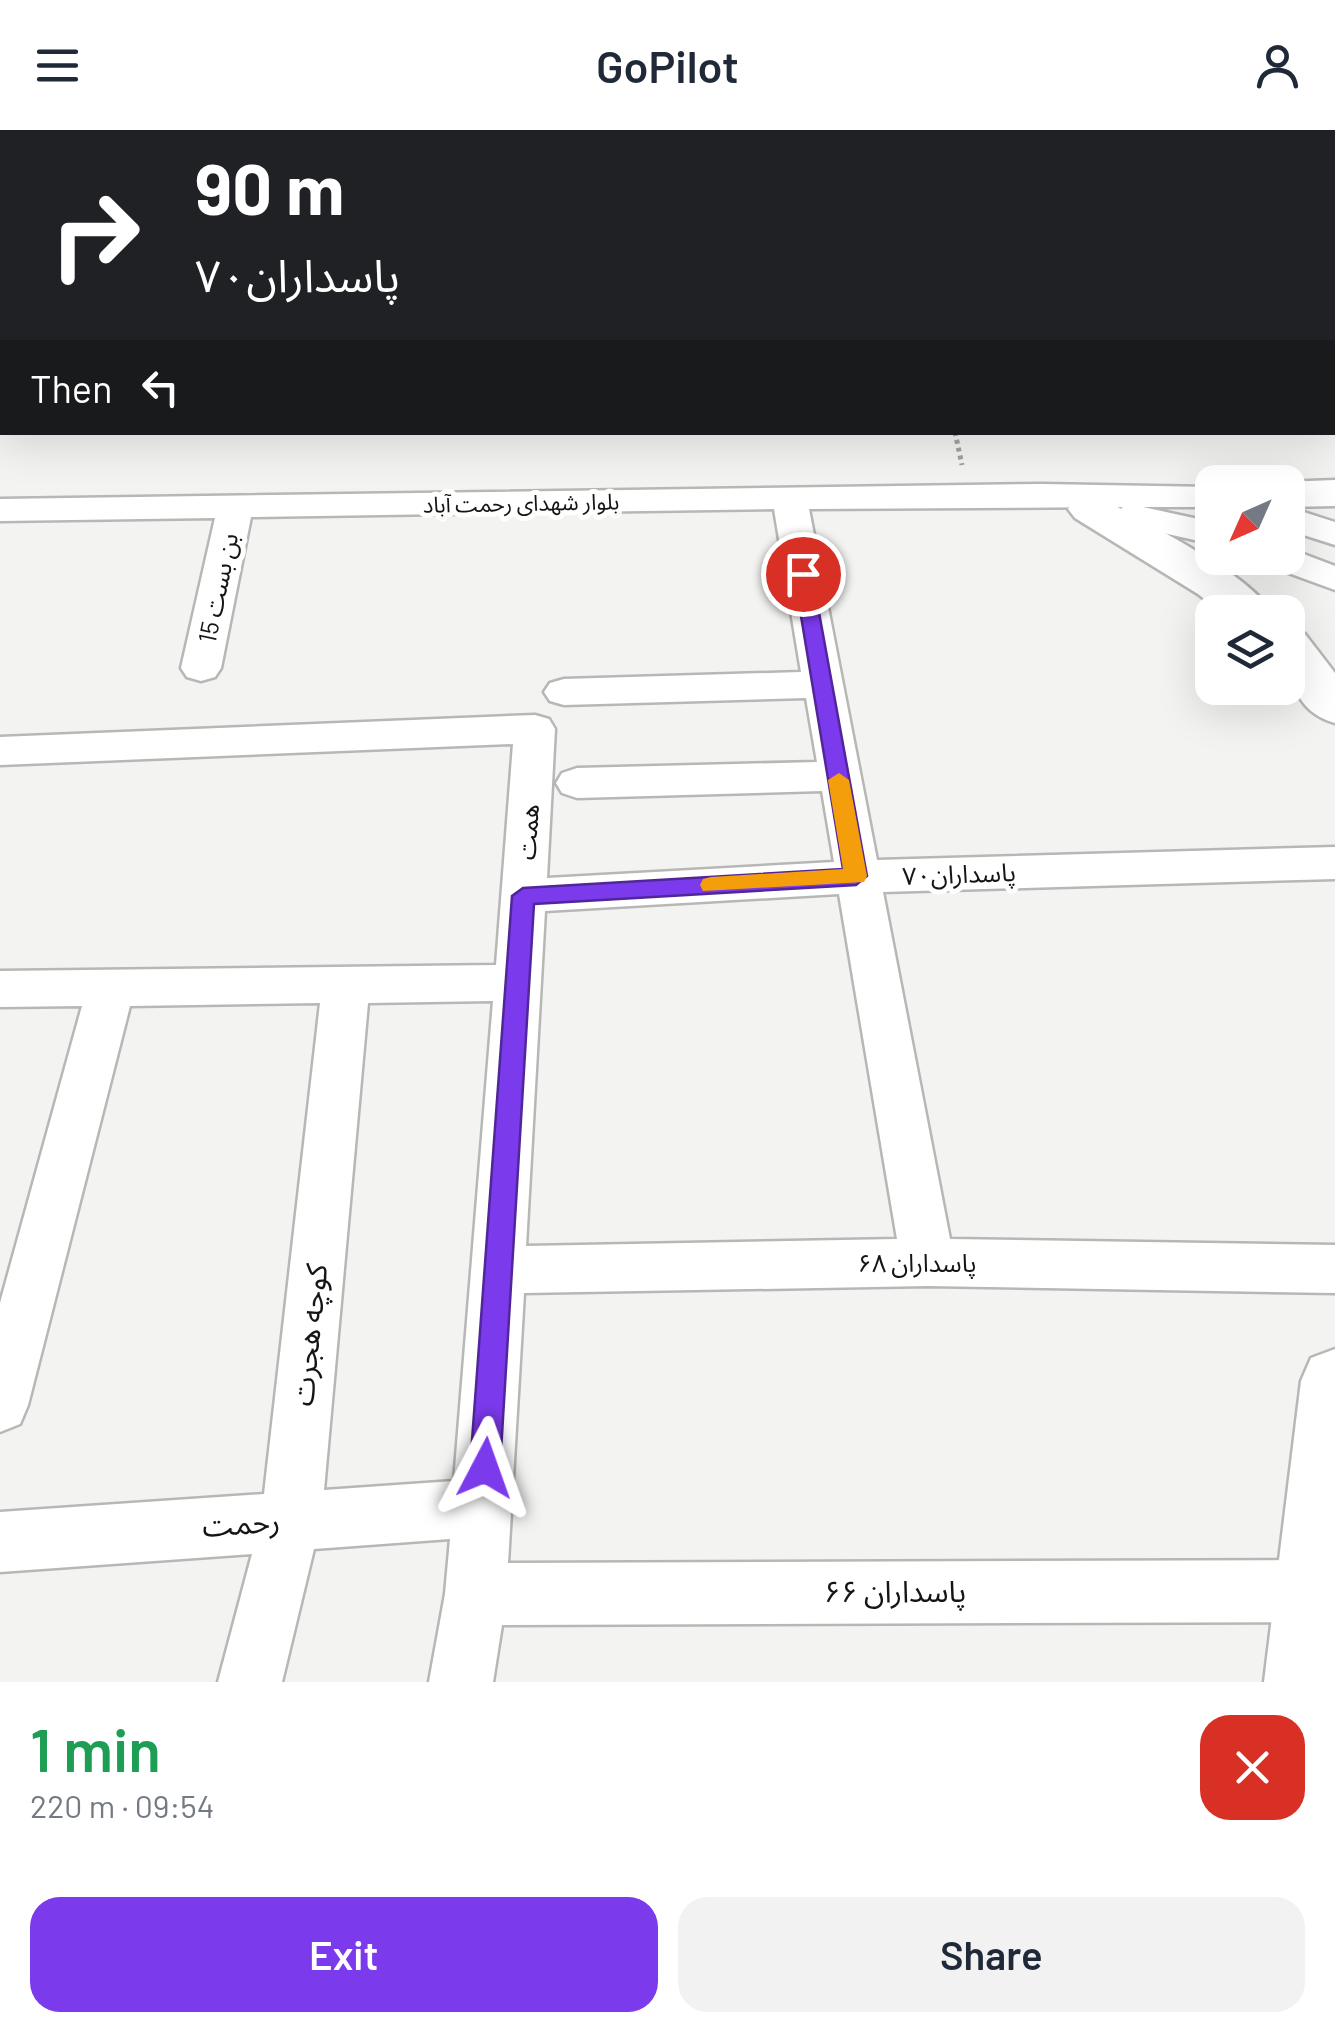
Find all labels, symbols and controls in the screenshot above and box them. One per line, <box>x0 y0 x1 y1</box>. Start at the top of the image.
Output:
icon: menu <box>30 38 85 93</box>
text: GoPilot <box>596 38 739 92</box>
icon: person <box>1250 38 1305 93</box>
text: 90 m <box>195 145 345 229</box>
icon: right <box>30 170 160 300</box>
text: پاسداران۷۰ <box>195 247 400 301</box>
icon: left <box>133 360 188 415</box>
text: Then <box>30 365 113 411</box>
north arrow <box>1195 465 1305 575</box>
map controls <box>1195 465 1305 705</box>
street label: بلوار شهدای رحمت آباد <box>423 487 619 519</box>
street label: بن بست 15 <box>191 530 244 646</box>
pin <box>761 532 846 617</box>
icon: arrive <box>776 547 831 602</box>
button: layers <box>1195 595 1305 705</box>
street label: همت <box>510 803 544 861</box>
street label: پاسداران۷۰ <box>902 856 1016 892</box>
street label: پاسداران ۶۸ <box>858 1247 976 1279</box>
street label: کوچه هجرت <box>283 1261 337 1408</box>
position arrow <box>433 1416 537 1520</box>
street label: رحمت <box>201 1501 281 1544</box>
street label: پاسداران ۶۶ <box>824 1572 966 1611</box>
text: 1 min <box>30 1712 161 1784</box>
button: close <box>1200 1715 1305 1820</box>
text: 220 m · 09:54 <box>30 1786 214 1824</box>
button: Exit <box>30 1897 658 2012</box>
button: Share <box>678 1897 1305 2012</box>

